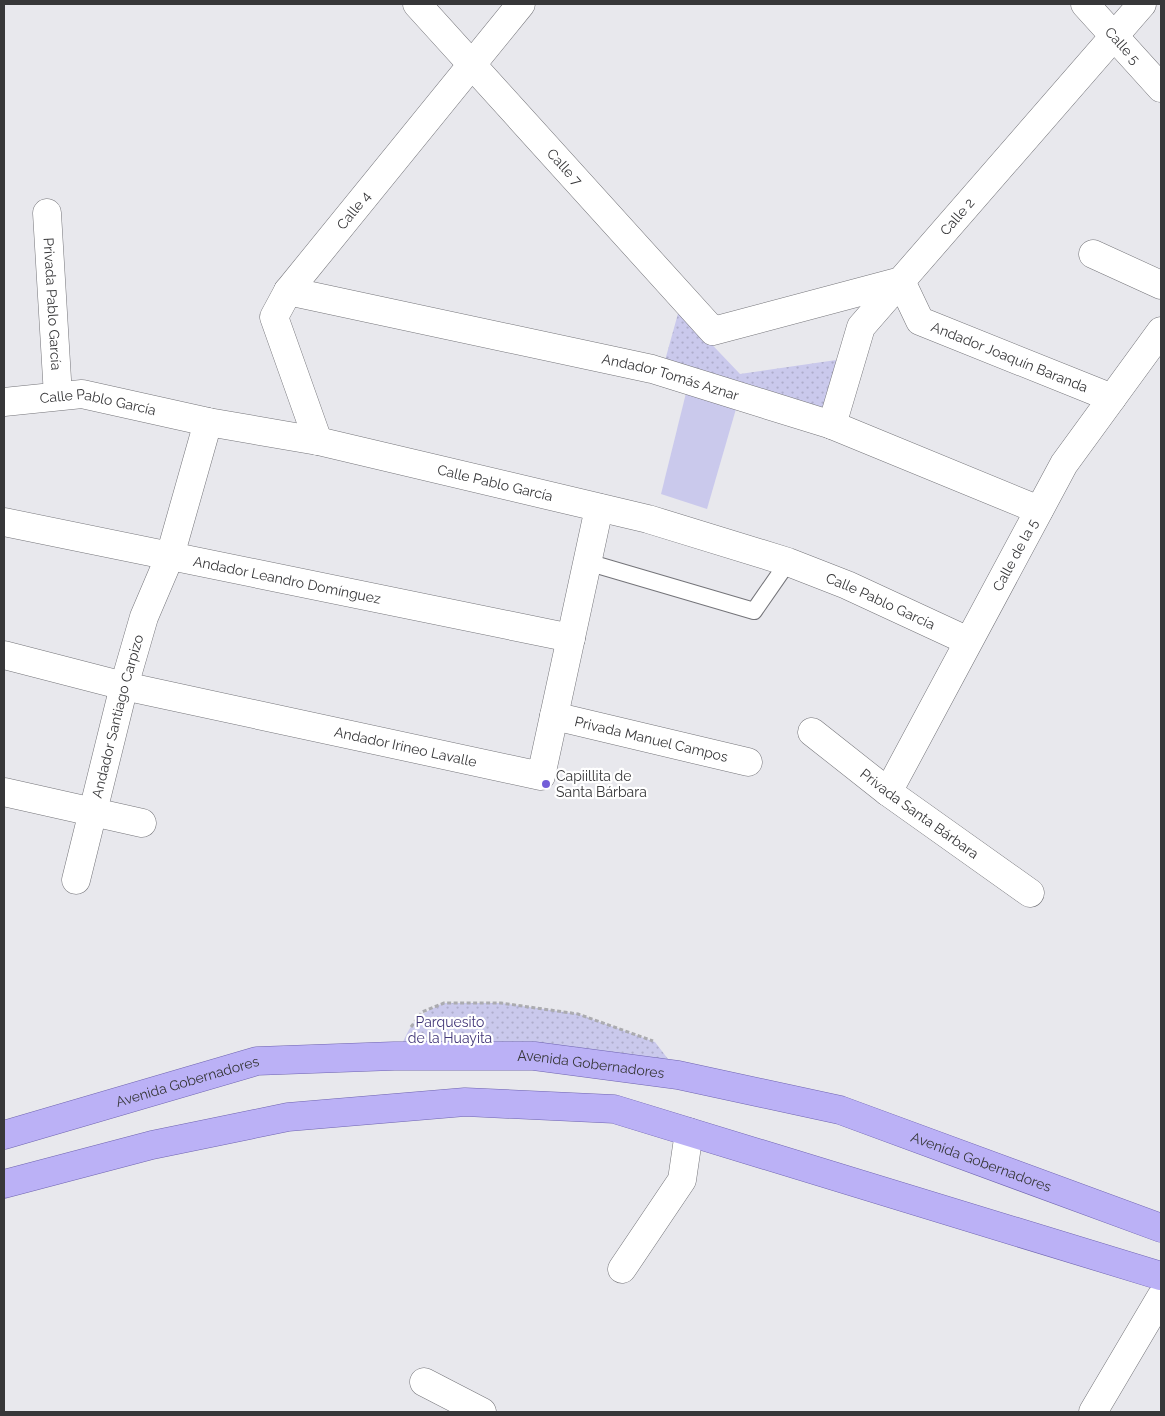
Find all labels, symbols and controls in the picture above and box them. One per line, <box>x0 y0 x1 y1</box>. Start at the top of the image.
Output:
street label: Calle 5 <box>1102 24 1144 68</box>
street label: Calle 7 <box>544 145 586 189</box>
street label: Calle 4 <box>333 188 374 233</box>
street label: Calle 2 <box>937 195 978 238</box>
street label: Privada Pablo García <box>40 237 64 371</box>
street label: Andador Joaquín Baranda <box>929 318 1090 395</box>
street label: Andador Tomás Aznar <box>600 350 741 404</box>
street label: Calle Pablo García <box>39 386 158 418</box>
street label: Calle Pablo García <box>436 461 554 504</box>
street label: Calle de la 5 <box>989 516 1041 594</box>
street label: Andador Leandro Domínguez <box>192 553 382 607</box>
street label: Calle Pablo García <box>824 570 938 633</box>
street label: Andador Santiago Carpizo <box>89 633 147 800</box>
street label: Privada Manuel Campos <box>573 713 730 765</box>
street label: Andador Irineo Lavalle <box>333 724 478 770</box>
street label: Privada Santa Bárbara <box>857 765 982 862</box>
place label: Capiillita de Santa Bárbara <box>556 768 647 800</box>
marker: Capiillita de Santa Bárbara <box>540 778 552 790</box>
park label: Parquesito de la Huayita <box>408 1014 492 1046</box>
street label: Avenida Gobernadores <box>517 1048 666 1081</box>
street label: Avenida Gobernadores <box>114 1053 261 1110</box>
street label: Avenida Gobernadores <box>909 1129 1054 1195</box>

